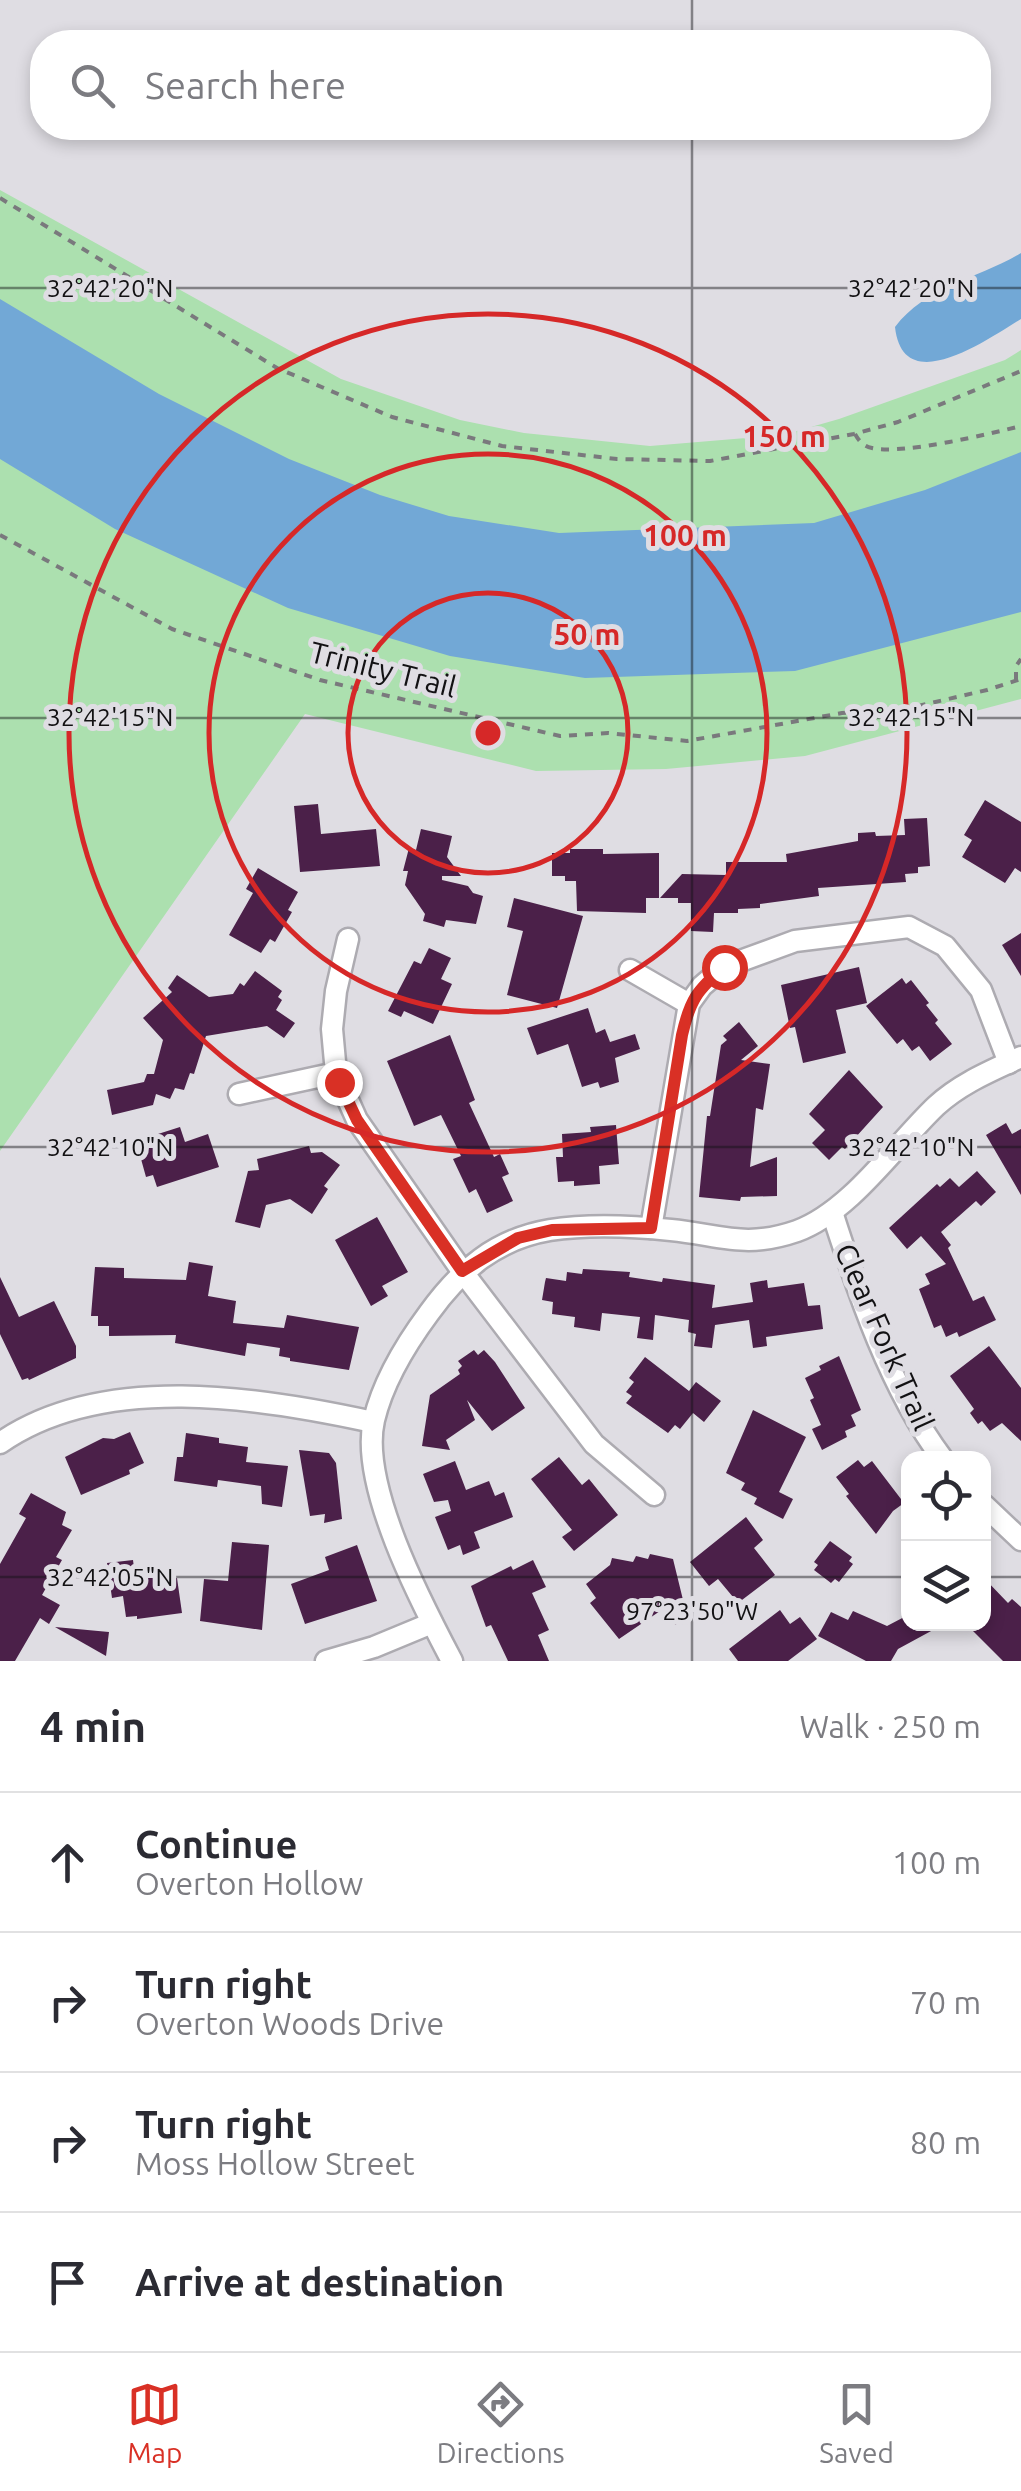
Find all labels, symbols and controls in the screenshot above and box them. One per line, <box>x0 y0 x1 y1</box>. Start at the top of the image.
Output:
search box <box>30 30 991 140</box>
icon: search <box>65 58 120 113</box>
text: Search here <box>145 64 346 106</box>
text: 32°42'20"N <box>47 274 173 302</box>
text: 32°42'20"N <box>848 274 974 302</box>
text: 150 m <box>742 419 826 453</box>
text: 100 m <box>643 518 727 552</box>
text: 50 m <box>554 617 620 651</box>
street label: Trinity Trail <box>307 634 460 704</box>
text: 32°42'15"N <box>47 703 173 731</box>
text: 32°42'15"N <box>848 703 974 731</box>
centre of rings <box>470 715 506 751</box>
route start <box>702 945 748 991</box>
route end <box>317 1060 363 1106</box>
text: 32°42'10"N <box>47 1133 173 1161</box>
text: 32°42'10"N <box>848 1133 974 1161</box>
street label: Clear Fork Trail <box>829 1238 941 1435</box>
map controls <box>901 1451 991 1631</box>
button: locate <box>901 1451 991 1541</box>
button: layers <box>901 1541 991 1631</box>
text: 32°42'05"N <box>47 1563 173 1591</box>
text: 97°23'50"W <box>626 1597 758 1625</box>
text: 4 min <box>40 1703 146 1750</box>
text: Walk · 250 m <box>799 1708 981 1744</box>
text: Continue <box>135 1823 297 1865</box>
icon: ahead <box>40 1835 95 1890</box>
text: 100 m <box>892 1844 981 1880</box>
text: Overton Hollow <box>135 1865 363 1901</box>
text: Turn right <box>135 1963 312 2005</box>
icon: right <box>40 1975 95 2030</box>
text: 70 m <box>910 1984 981 2020</box>
text: Overton Woods Drive <box>135 2005 444 2041</box>
text: Turn right <box>135 2103 312 2145</box>
icon: right <box>40 2115 95 2170</box>
text: 80 m <box>910 2124 981 2160</box>
text: Moss Hollow Street <box>135 2145 415 2181</box>
icon: arrive <box>40 2255 95 2310</box>
text: Arrive at destination <box>135 2261 504 2303</box>
tab: Map <box>127 2377 182 2468</box>
tab: Directions <box>437 2377 565 2468</box>
tab: Saved <box>819 2377 894 2468</box>

